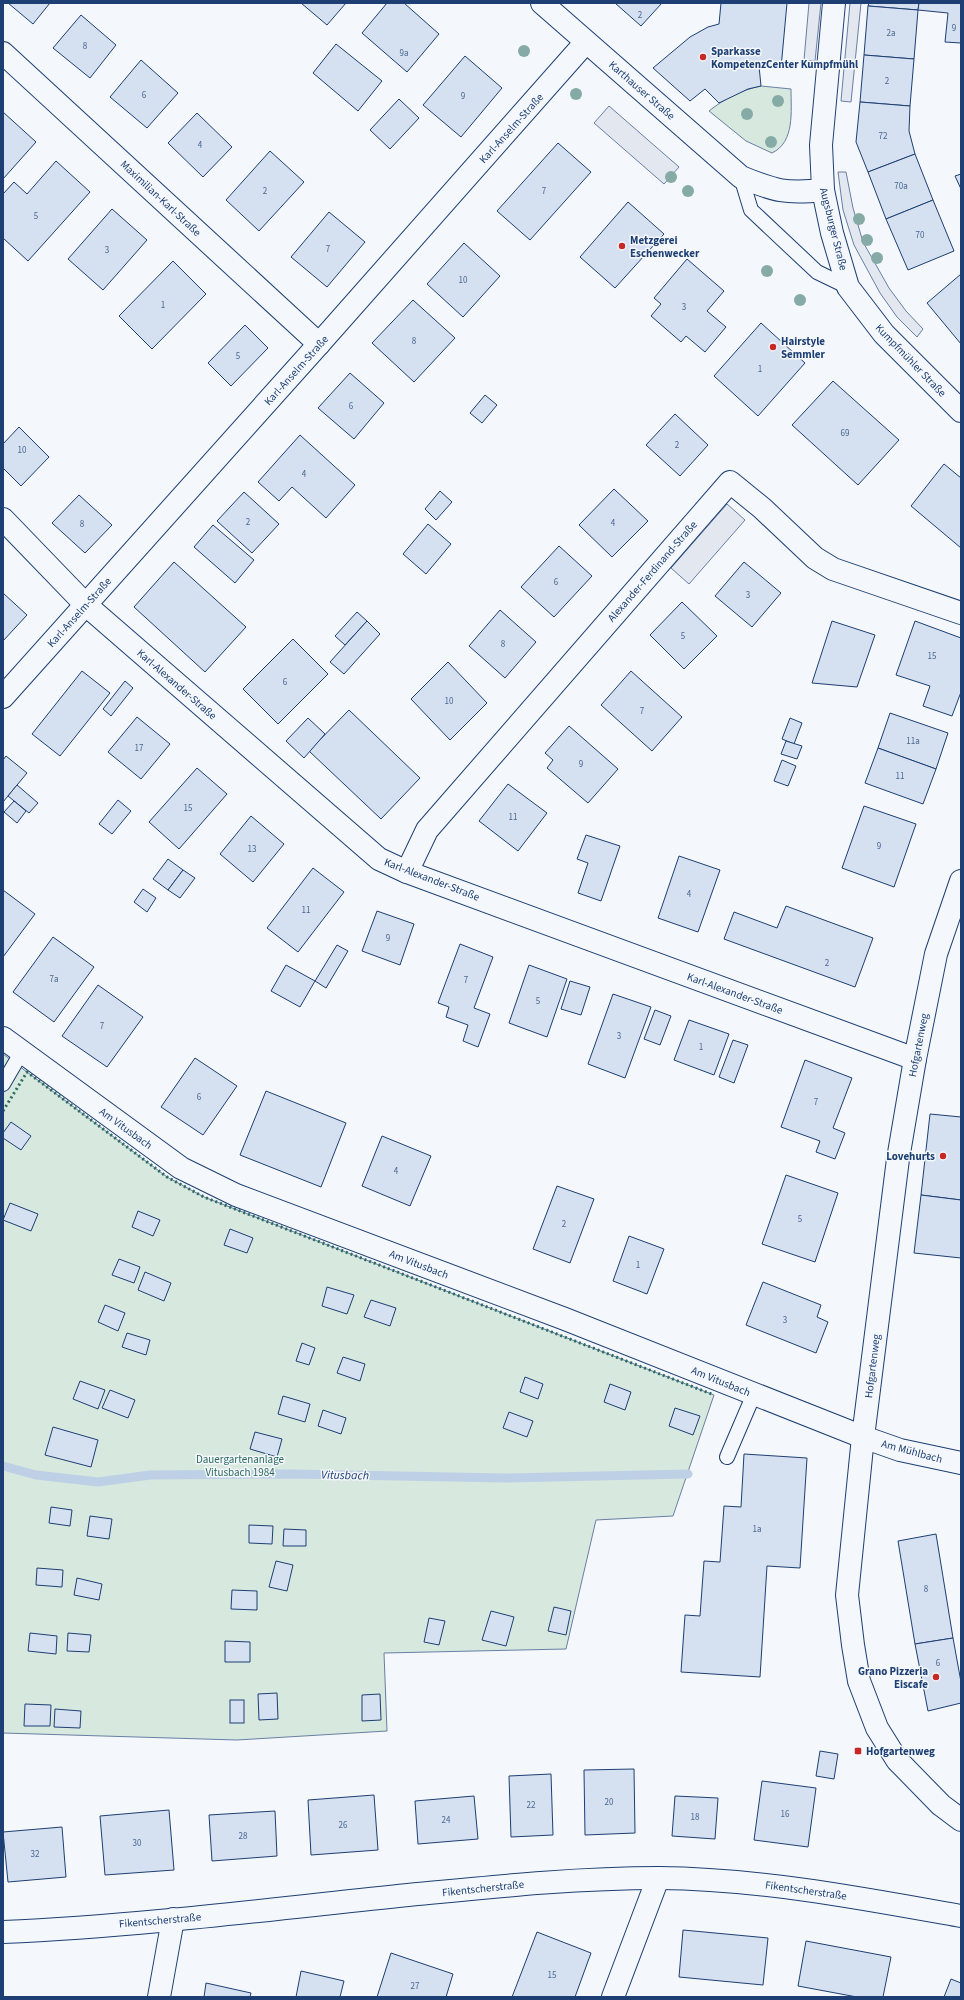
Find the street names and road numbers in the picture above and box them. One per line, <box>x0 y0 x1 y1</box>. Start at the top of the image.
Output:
street label: Karthauser Straße <box>605 57 678 124</box>
street label: Karl-Anselm-Straße <box>476 90 547 167</box>
street label: Maximilian-Karl-Straße <box>117 157 205 240</box>
street label: Augsburger Straße <box>816 186 851 273</box>
street label: Kumpfmühler Straße <box>872 321 950 401</box>
street label: Karl-Anselm-Straße <box>261 332 332 409</box>
street label: Alexander-Ferdinand-Straße <box>604 517 701 625</box>
street label: Karl-Anselm-Straße <box>44 574 115 651</box>
street label: Karl-Alexander-Straße <box>134 646 220 724</box>
street label: Karl-Alexander-Straße <box>382 854 482 905</box>
street label: Karl-Alexander-Straße <box>685 969 785 1018</box>
street label: Hofgartenweg <box>905 1011 932 1078</box>
street label: Am Vitusbach <box>96 1104 155 1153</box>
street label: Am Vitusbach <box>387 1246 451 1283</box>
street label: Hofgartenweg <box>861 1333 884 1399</box>
street label: Am Vitusbach <box>689 1363 753 1400</box>
street label: Am Mühlbach <box>880 1436 944 1467</box>
street label: Fikentscherstraße <box>441 1877 525 1900</box>
street label: Fikentscherstraße <box>764 1877 848 1904</box>
street label: Fikentscherstraße <box>118 1909 202 1932</box>

